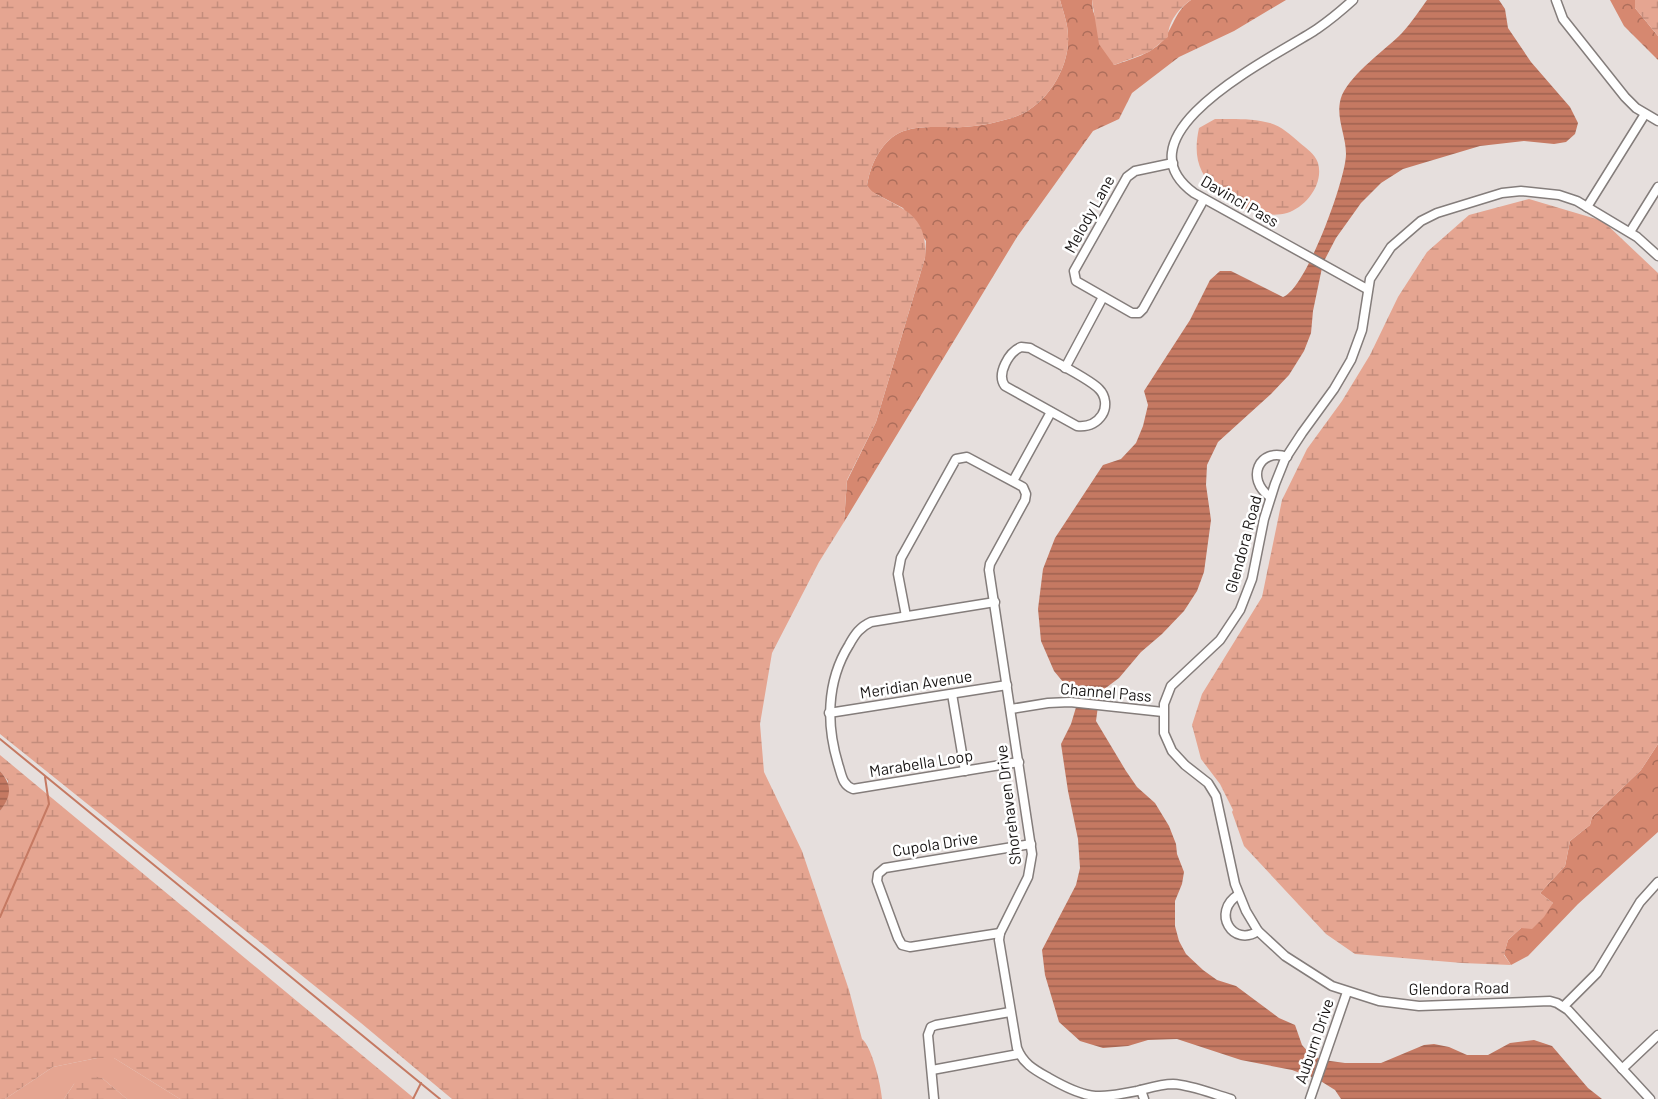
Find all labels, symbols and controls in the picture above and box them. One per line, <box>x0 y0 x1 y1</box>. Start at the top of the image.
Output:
street label: Davinci Pass <box>1198 171 1282 230</box>
street label: Melody Lane <box>1059 172 1118 256</box>
street label: Glendora Road <box>1220 493 1265 595</box>
street label: Meridian Avenue <box>858 665 973 702</box>
street label: Channel Pass <box>1059 678 1153 705</box>
street label: Shorehaven Drive <box>991 744 1024 866</box>
street label: Marabella Loop <box>868 745 974 780</box>
street label: Cupola Drive <box>891 827 979 860</box>
street label: Glendora Road <box>1409 977 1509 998</box>
street label: Auburn Drive <box>1290 996 1337 1086</box>

